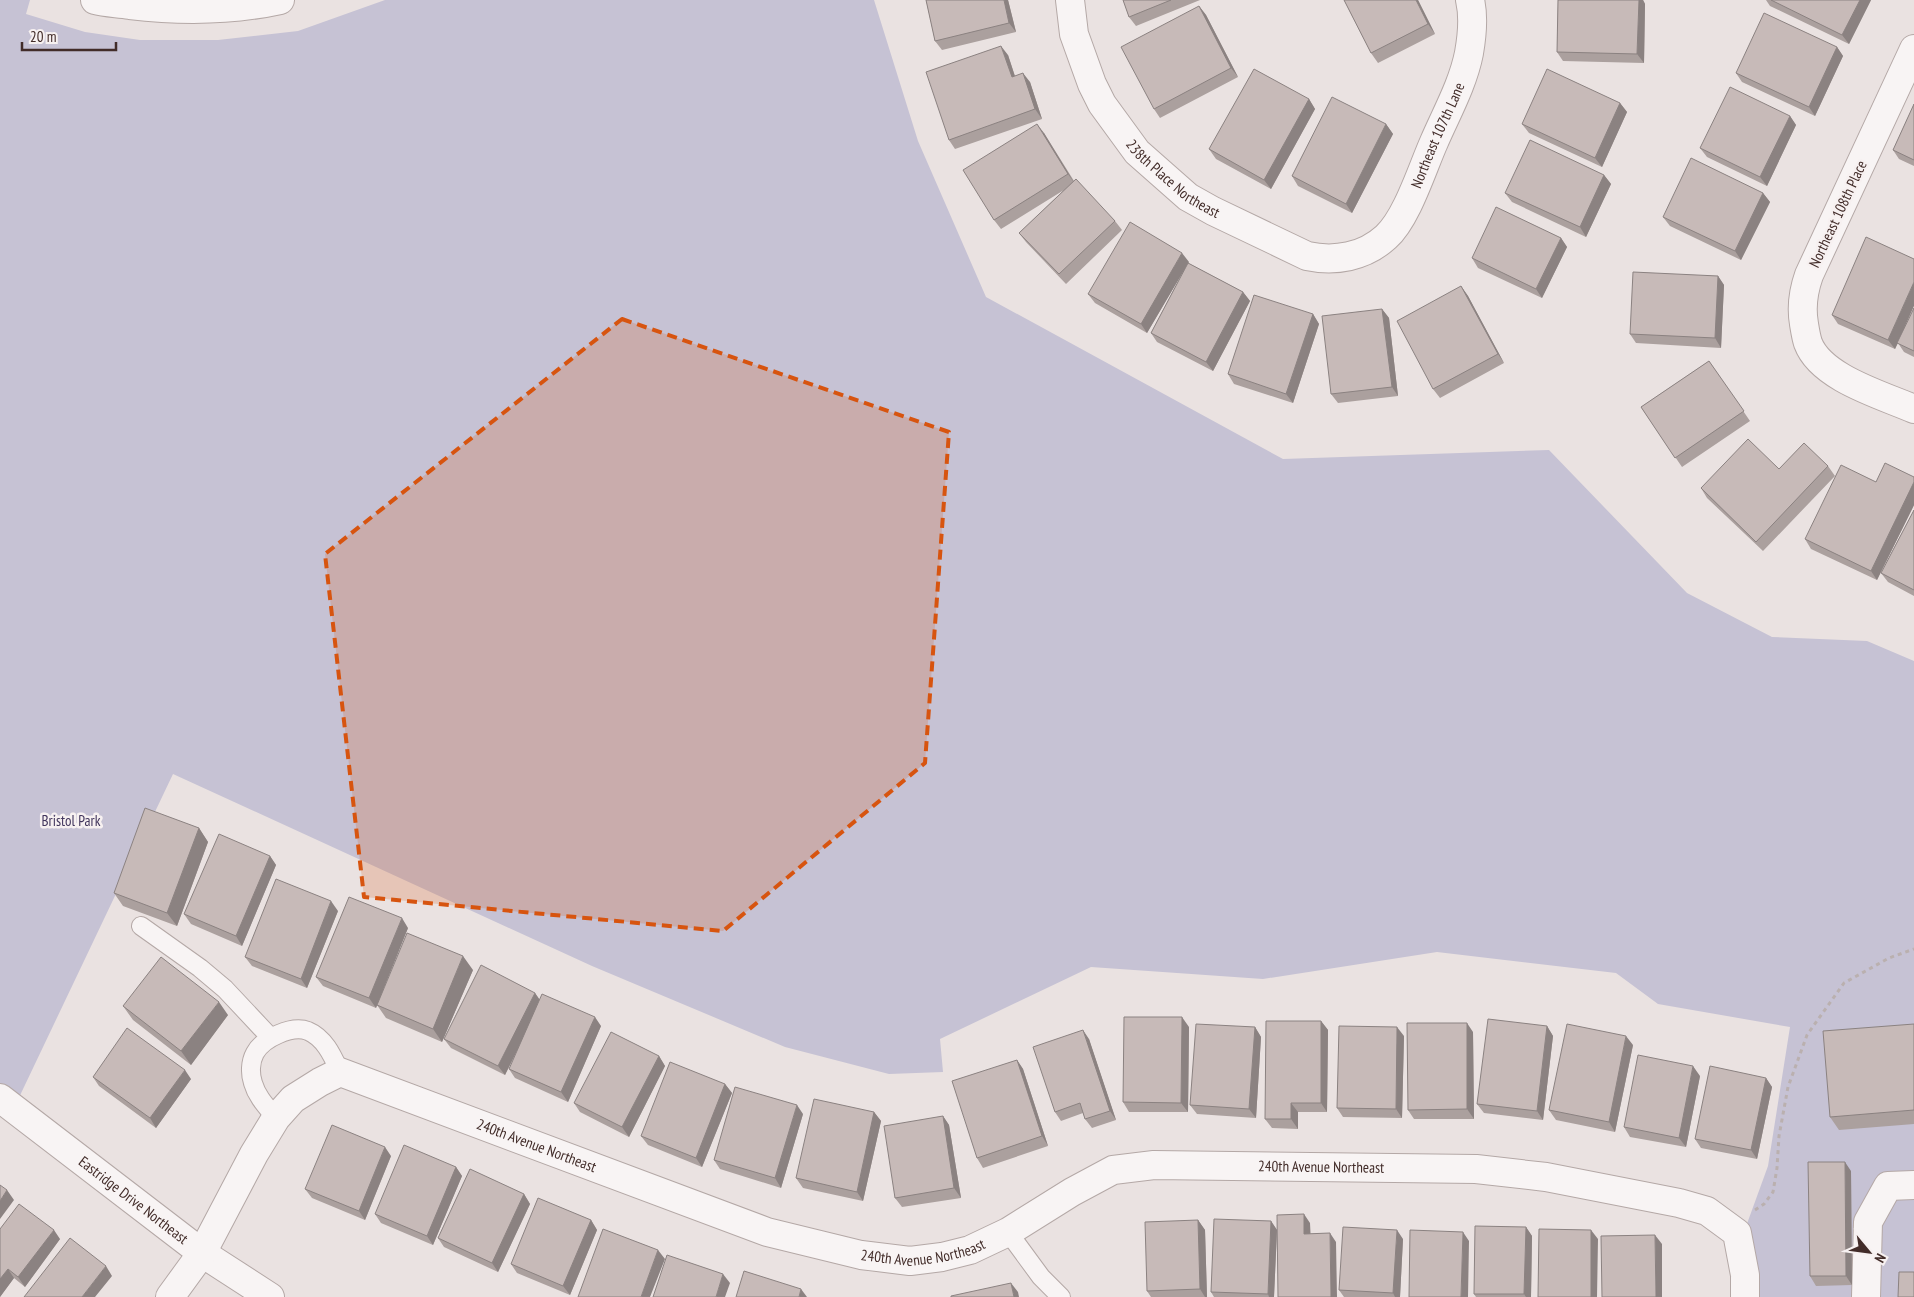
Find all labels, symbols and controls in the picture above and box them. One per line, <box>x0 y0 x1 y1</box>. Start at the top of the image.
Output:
scale bar <box>22 20 116 52</box>
text: 20 m <box>30 27 56 46</box>
street label: Northeast 107th Lane <box>1406 80 1468 191</box>
street label: 238th Place Northeast <box>1122 135 1223 222</box>
street label: Northeast 108th Place <box>1804 157 1871 270</box>
park label: Bristol Park <box>42 811 101 830</box>
street label: 240th Avenue Northeast <box>474 1114 599 1176</box>
street label: Eastridge Drive Northeast <box>75 1152 192 1248</box>
street label: 240th Avenue Northeast <box>1258 1156 1384 1177</box>
north arrow <box>1844 1227 1894 1277</box>
street label: 240th Avenue Northeast <box>860 1234 988 1270</box>
text: N <box>1871 1251 1890 1266</box>

